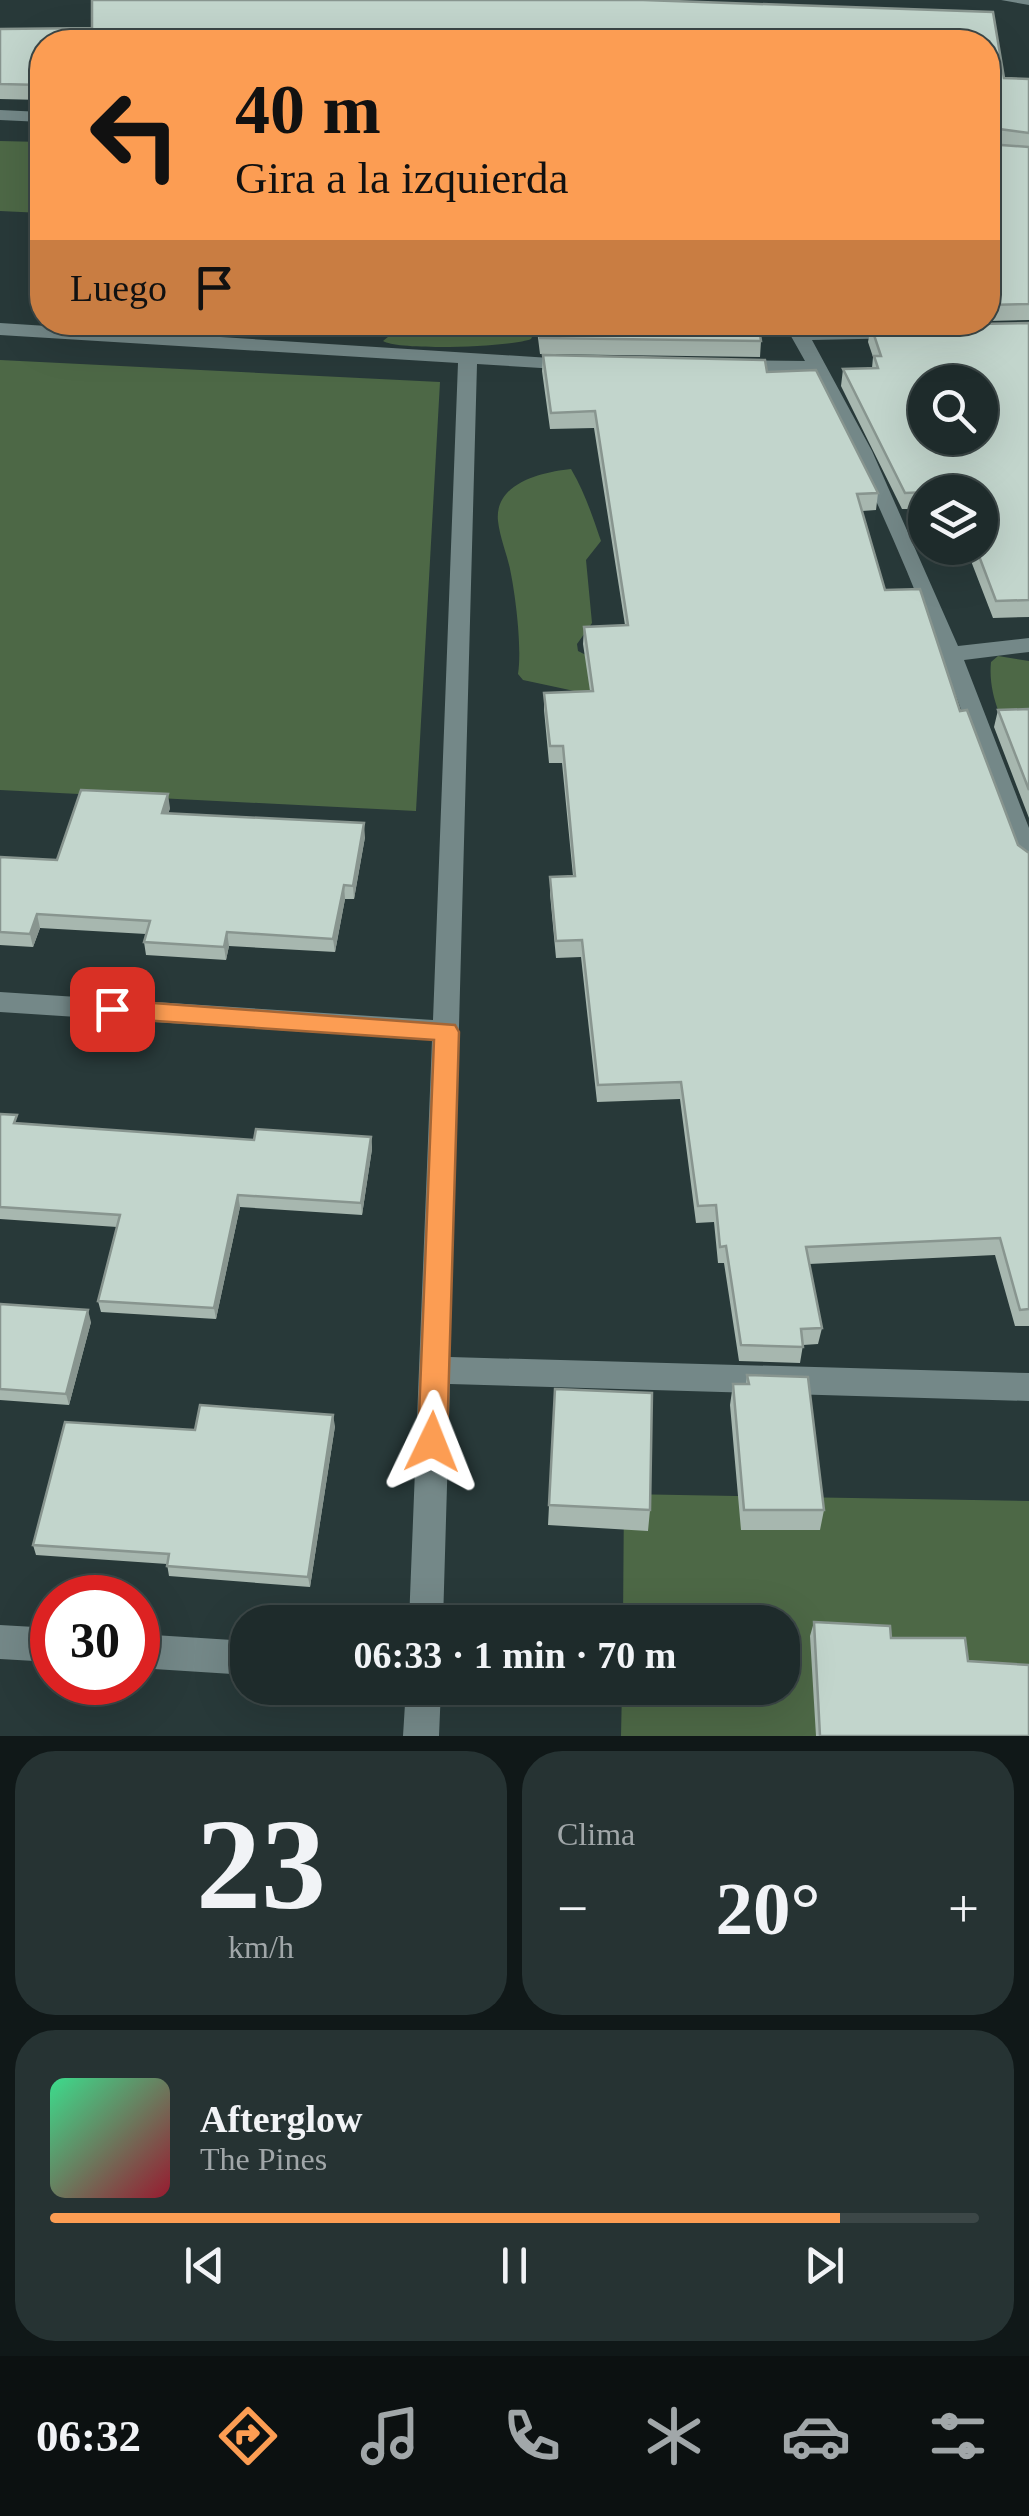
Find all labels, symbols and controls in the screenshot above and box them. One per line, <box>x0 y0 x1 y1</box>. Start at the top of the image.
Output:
icon: left <box>70 70 200 200</box>
text: 40 m <box>235 71 381 148</box>
text: Gira a la izquierda <box>235 153 569 203</box>
icon: arrive <box>187 260 242 315</box>
text: Luego <box>70 267 167 309</box>
map controls <box>908 365 998 565</box>
button: search <box>908 365 998 455</box>
button: layers <box>908 475 998 565</box>
pin <box>70 967 155 1052</box>
icon: arrive <box>85 982 140 1037</box>
position arrow <box>380 1390 484 1494</box>
speed limit sign: 30 <box>30 1575 160 1705</box>
text: 06:33 · 1 min · 70 m <box>354 1634 677 1676</box>
text: 23 <box>196 1792 326 1936</box>
text: Clima <box>557 1816 635 1852</box>
text: 20° <box>716 1867 821 1950</box>
text: − <box>557 1878 588 1939</box>
text: + <box>948 1878 979 1939</box>
text: km/h <box>228 1929 294 1965</box>
text: Afterglow <box>200 2098 362 2140</box>
text: The Pines <box>200 2141 327 2177</box>
icon: previous <box>177 2238 232 2293</box>
icon: pause <box>487 2238 542 2293</box>
icon: next <box>797 2238 852 2293</box>
icon: directions <box>213 2401 283 2471</box>
icon: music <box>355 2401 425 2471</box>
icon: phone <box>497 2401 567 2471</box>
icon: climate <box>639 2401 709 2471</box>
icon: car <box>781 2401 851 2471</box>
icon: filters <box>923 2401 993 2471</box>
text: 06:32 <box>36 2411 141 2461</box>

